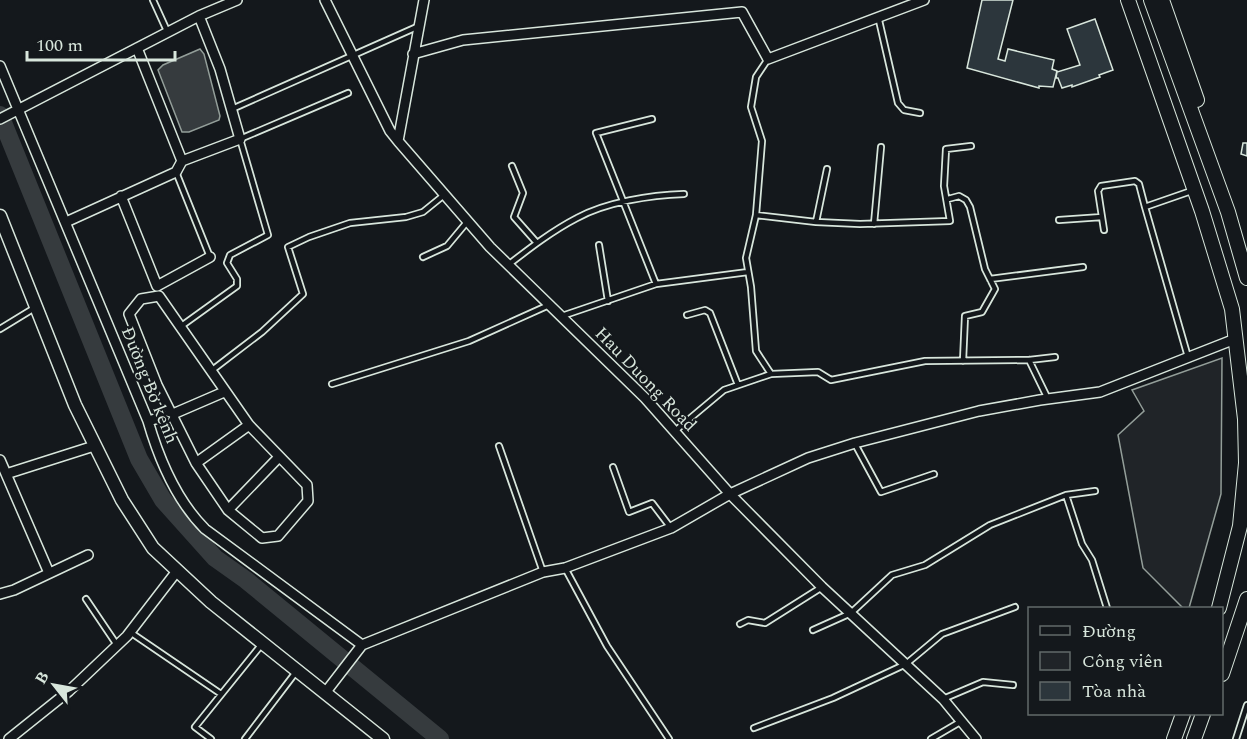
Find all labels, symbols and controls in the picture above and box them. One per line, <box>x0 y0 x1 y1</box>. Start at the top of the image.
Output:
scale bar <box>27 24 176 62</box>
text: 100 m <box>36 32 83 59</box>
street label: Hau Duong Road <box>588 321 703 438</box>
street label: Đường Bờ kênh <box>114 323 185 448</box>
legend <box>1028 607 1223 715</box>
text: Đường <box>1082 618 1136 645</box>
text: Công viên <box>1082 648 1163 675</box>
north arrow <box>24 655 84 715</box>
text: B <box>29 667 55 689</box>
text: Tòa nhà <box>1082 678 1146 705</box>

